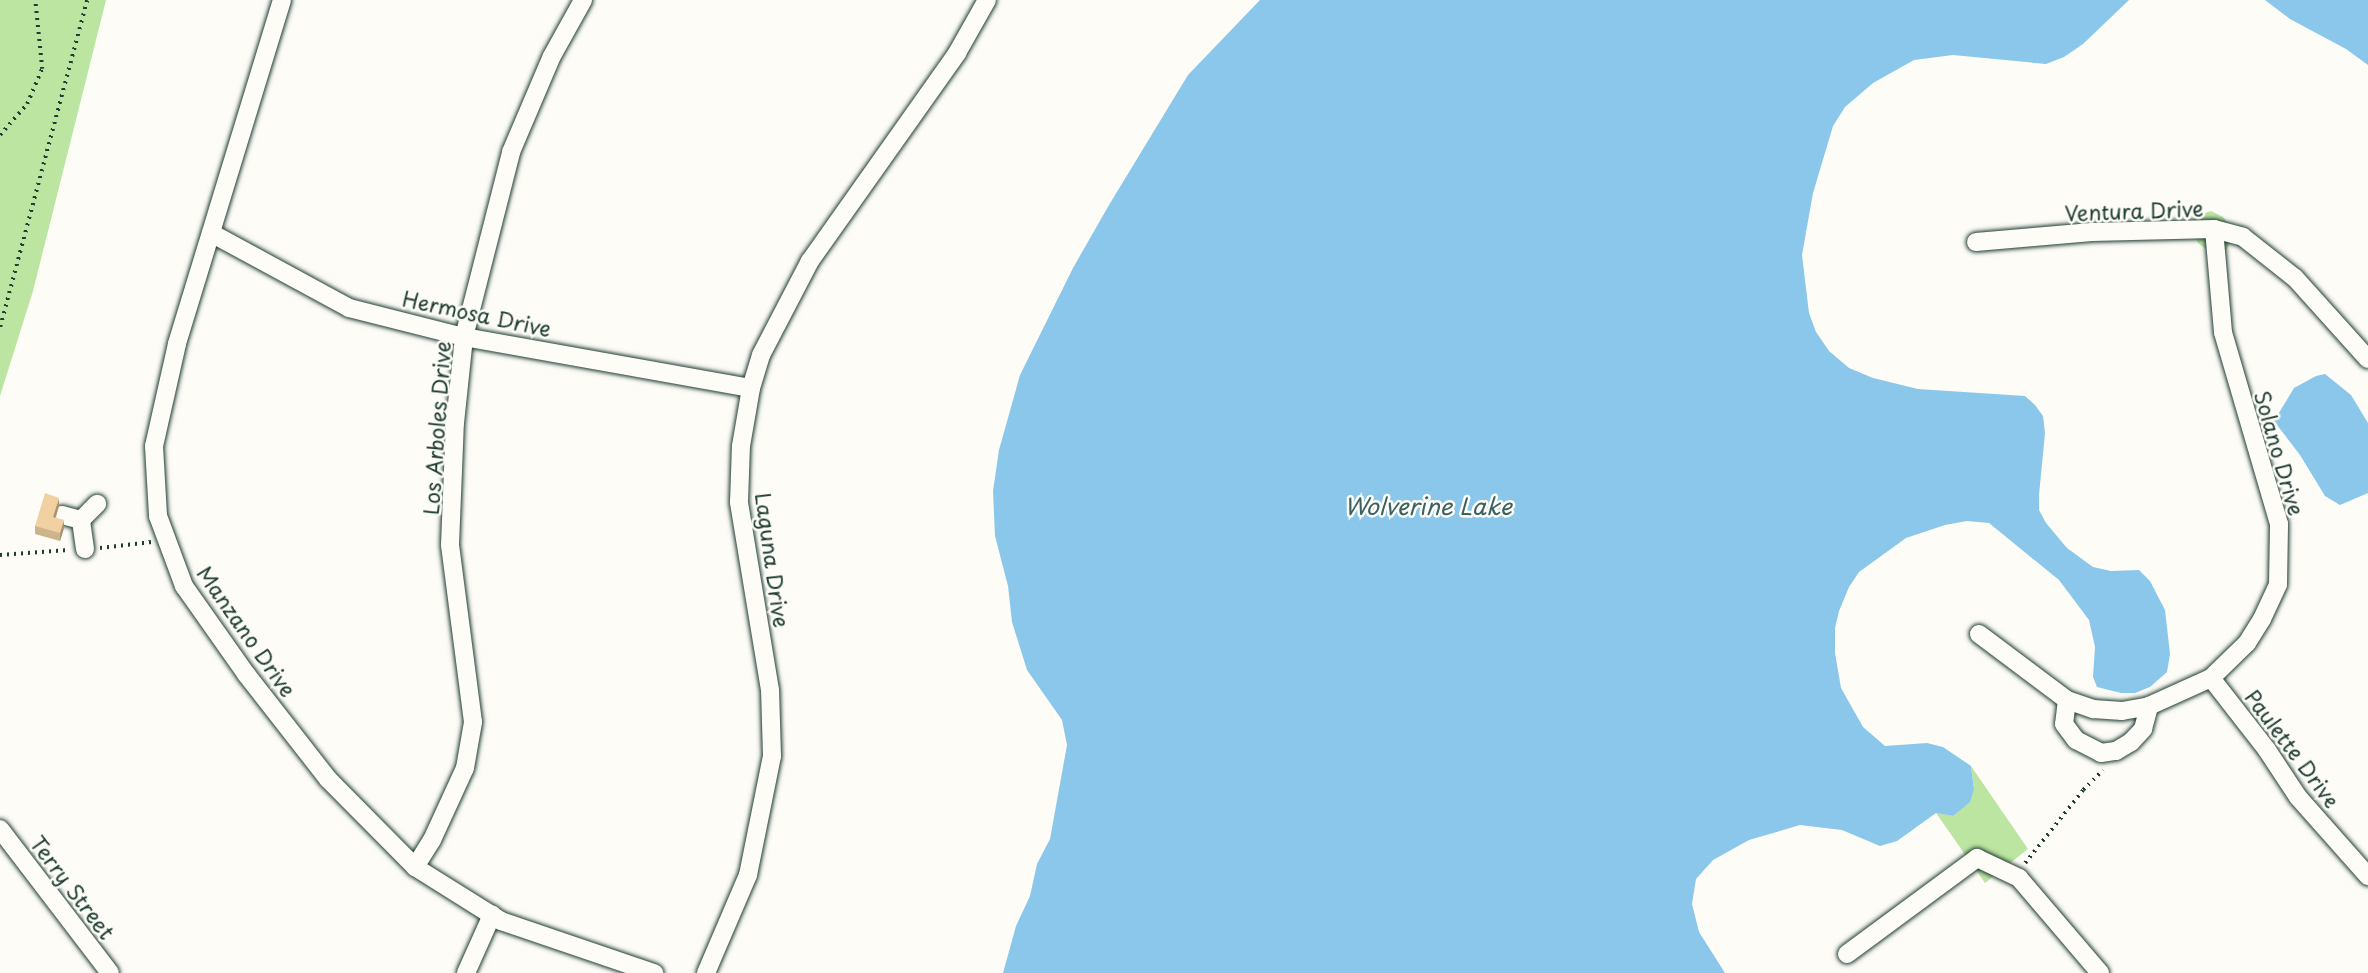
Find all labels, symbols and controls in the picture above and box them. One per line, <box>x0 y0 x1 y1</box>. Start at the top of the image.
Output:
street label: Ventura Drive <box>2064 195 2204 225</box>
street label: Hermosa Drive <box>401 285 553 341</box>
street label: Los Arboles Drive <box>417 339 455 517</box>
street label: Solano Drive <box>2250 388 2310 518</box>
street label: Laguna Drive <box>751 491 795 629</box>
water label: Wolverine Lake <box>1344 492 1512 520</box>
street label: Manzano Drive <box>192 561 302 701</box>
street label: Paulette Drive <box>2240 684 2346 812</box>
street label: Terry Street <box>26 830 120 944</box>

